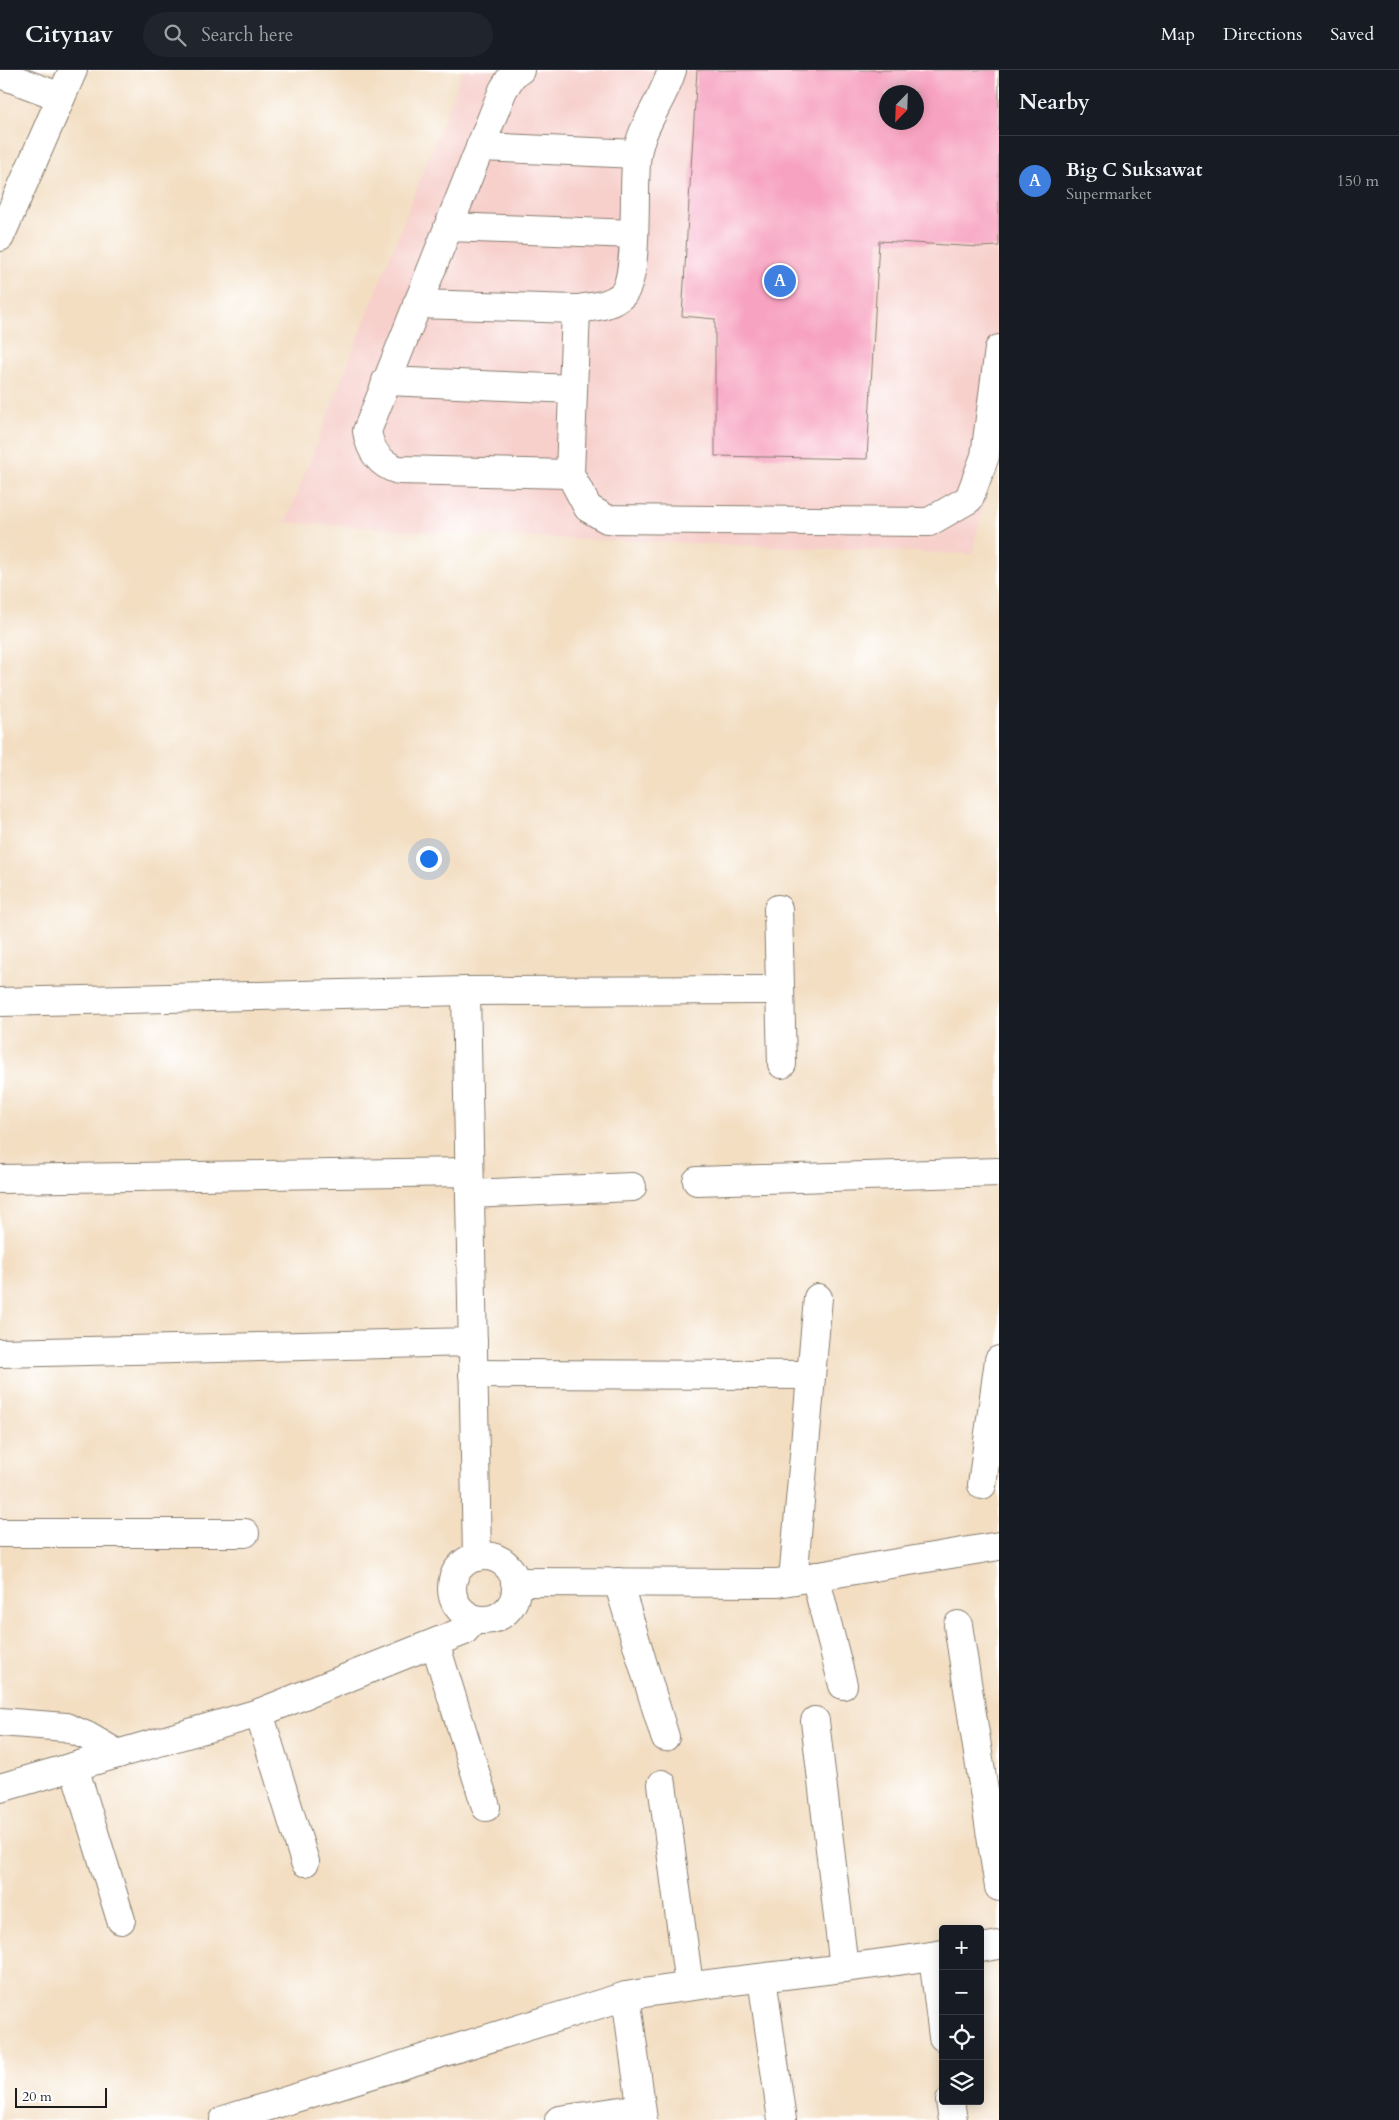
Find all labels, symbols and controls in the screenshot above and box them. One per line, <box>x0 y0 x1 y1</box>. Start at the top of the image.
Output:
search box <box>143 12 493 57</box>
text: Citynav <box>25 18 113 51</box>
icon: search <box>161 21 189 49</box>
text: Search here <box>201 22 293 48</box>
text: Map <box>1161 22 1195 47</box>
text: Directions <box>1223 22 1302 47</box>
text: Saved <box>1330 22 1374 47</box>
north arrow <box>879 85 924 130</box>
text: Nearby <box>1019 88 1090 117</box>
text: Big C Suksawat <box>1066 157 1202 183</box>
text: A <box>1029 170 1041 192</box>
text: 150 m <box>1337 170 1379 192</box>
text: Supermarket <box>1066 183 1152 205</box>
pin: A <box>764 262 796 300</box>
your location <box>416 846 442 872</box>
map controls <box>939 1925 984 2105</box>
button: + <box>939 1925 984 1970</box>
button: − <box>939 1970 984 2015</box>
button: locate <box>939 2015 984 2060</box>
button: layers <box>939 2060 984 2105</box>
scale bar <box>15 2085 108 2108</box>
text: 20 m <box>22 2087 52 2106</box>

